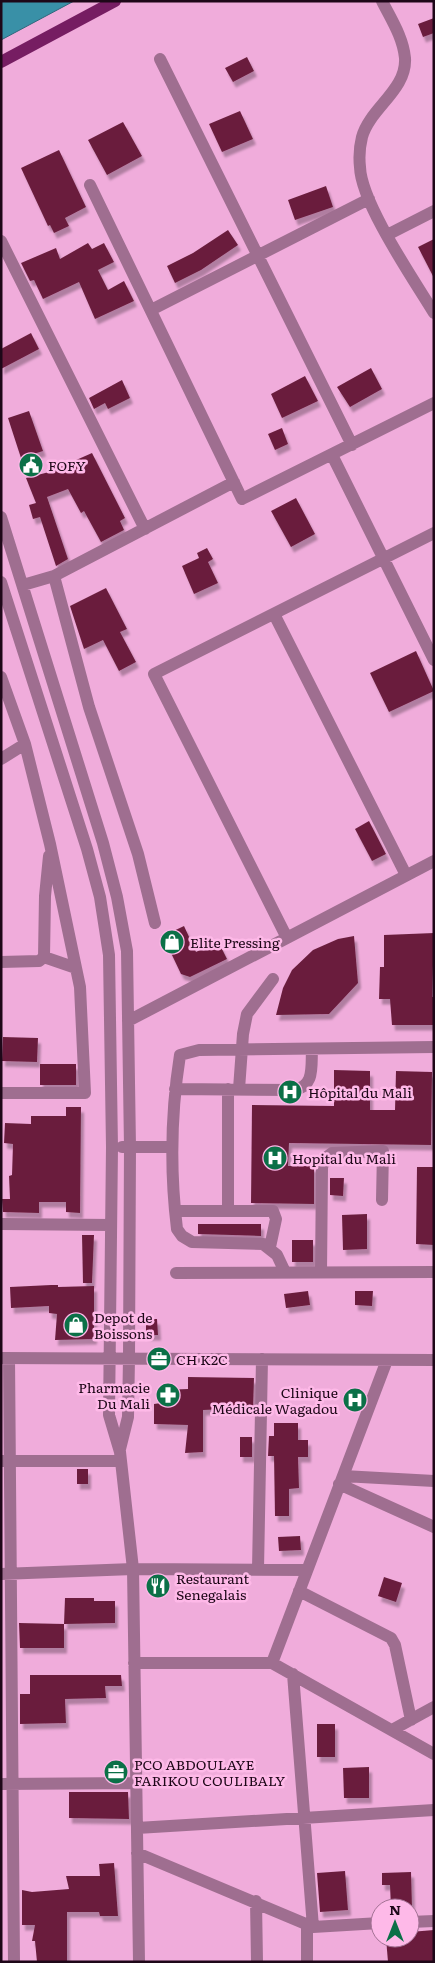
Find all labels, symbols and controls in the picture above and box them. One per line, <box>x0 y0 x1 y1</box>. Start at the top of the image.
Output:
public building icon: FOFY <box>18 452 44 478</box>
place label: FOFY <box>48 455 86 475</box>
shop icon: Elite Pressing <box>159 929 185 955</box>
place label: Elite Pressing <box>190 932 280 952</box>
hospital icon: Hôpital du Mali <box>277 1079 303 1105</box>
place label: Hôpital du Mali <box>308 1082 412 1102</box>
hospital icon: Hopital du Mali <box>262 1145 288 1171</box>
place label: Hopital du Mali <box>292 1148 396 1168</box>
place label: Depot de Boissons <box>94 1307 153 1343</box>
shop icon: Depot de Boissons <box>63 1312 89 1338</box>
office icon: CH K2C <box>146 1346 172 1372</box>
place label: CH K2C <box>176 1349 228 1369</box>
place label: Pharmacie Du Mali <box>78 1377 150 1413</box>
pharmacy icon: Pharmacie Du Mali <box>155 1382 181 1408</box>
place label: Clinique Médicale Wagadou <box>211 1382 338 1418</box>
hospital icon: Clinique Médicale Wagadou <box>342 1387 368 1413</box>
place label: Restaurant Senegalais <box>176 1568 249 1604</box>
restaurant icon: Restaurant Senegalais <box>145 1573 171 1599</box>
place label: PCO ABDOULAYE FARIKOU COULIBALY <box>134 1754 285 1790</box>
office icon: PCO ABDOULAYE FARIKOU COULIBALY <box>103 1759 129 1785</box>
north arrow <box>370 1898 420 1948</box>
text: N <box>389 1899 401 1919</box>

